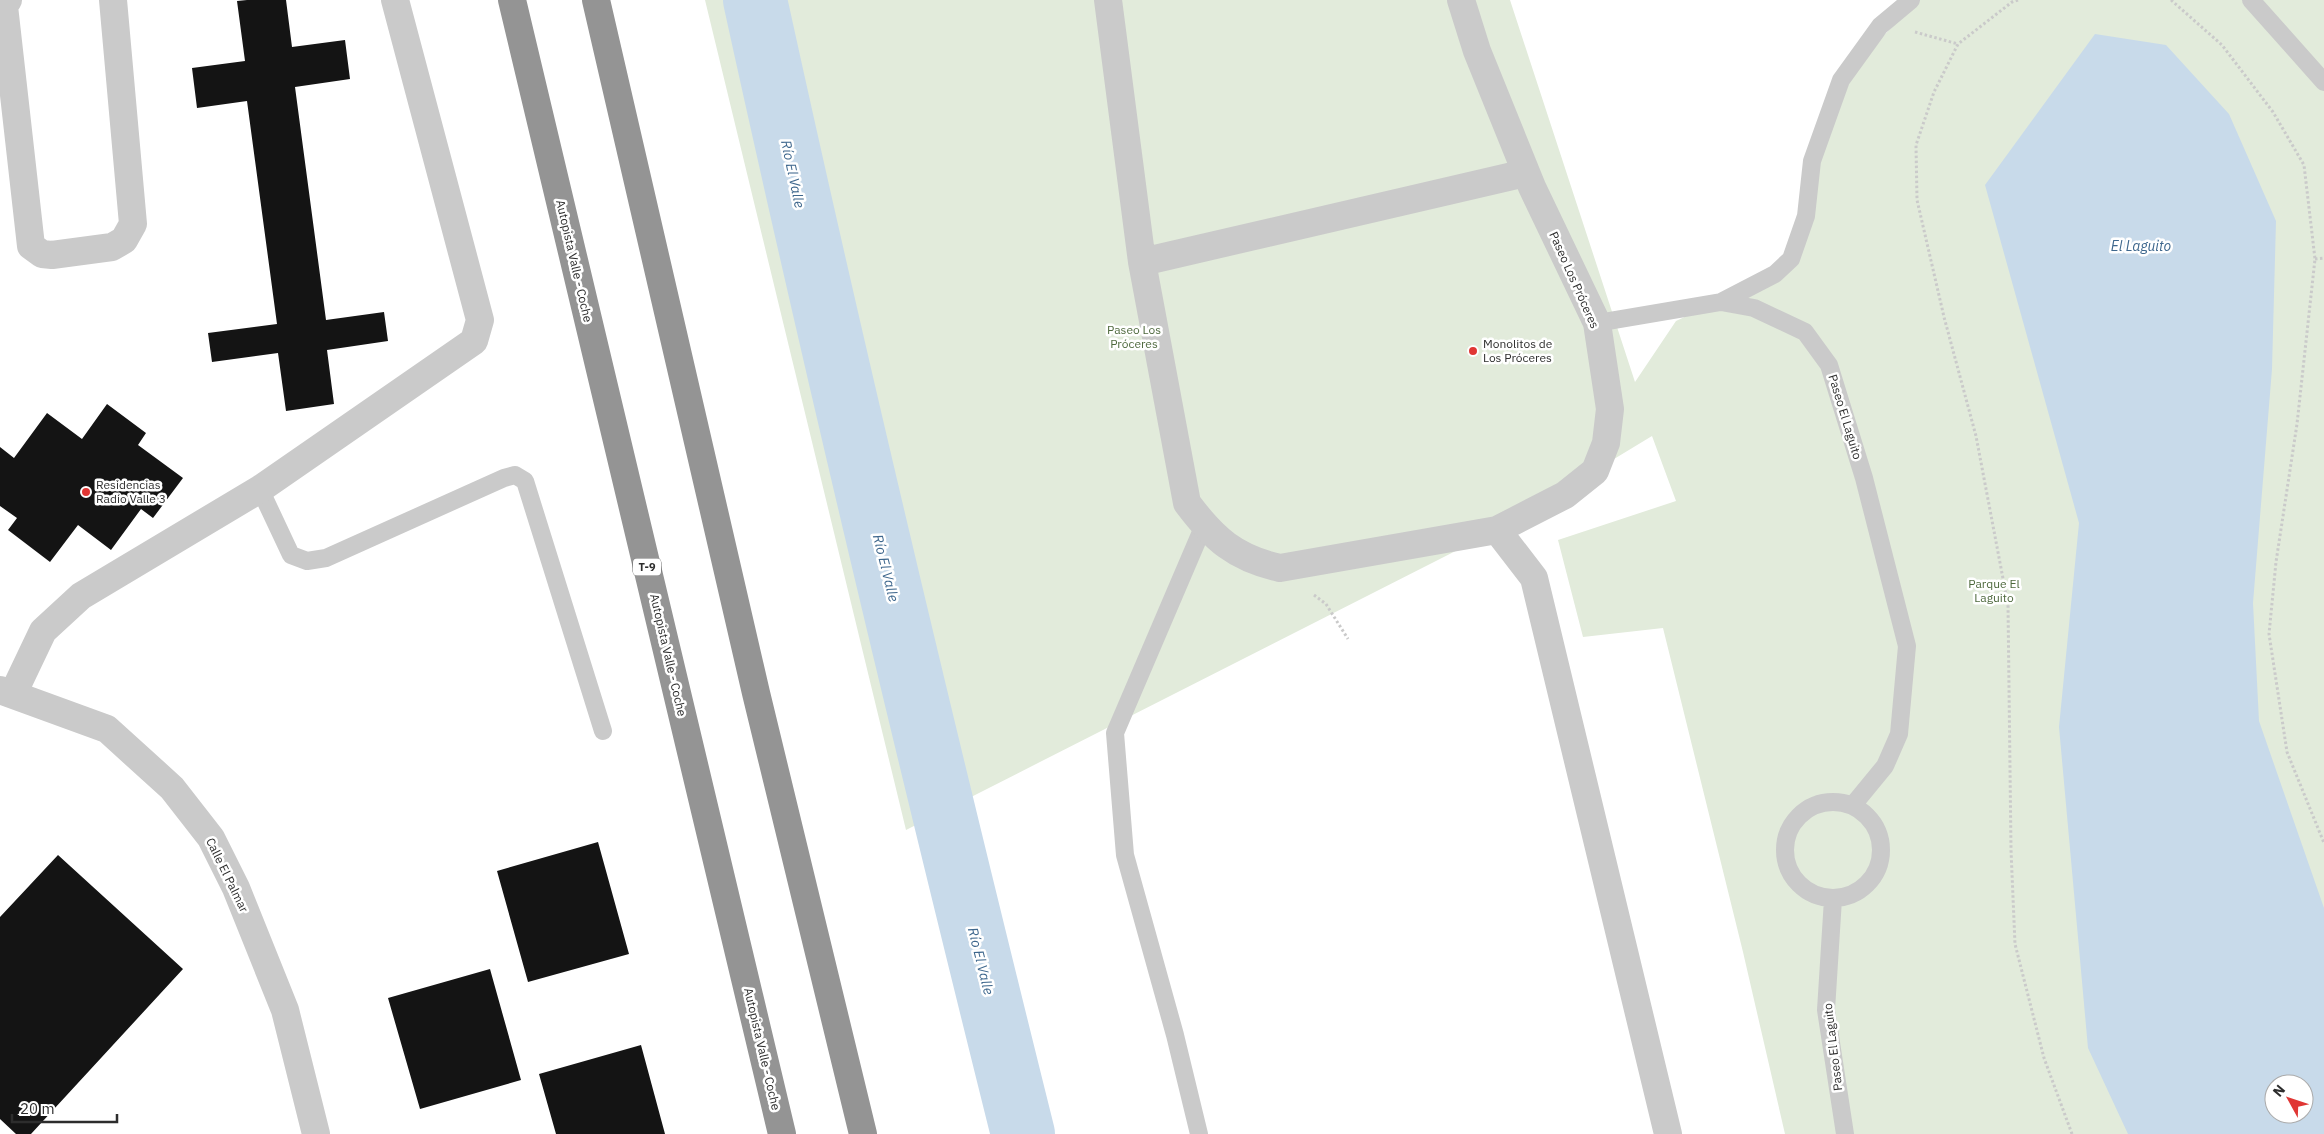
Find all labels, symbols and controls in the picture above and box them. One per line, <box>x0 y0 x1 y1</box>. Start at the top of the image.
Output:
water label: Río El Valle <box>777 138 809 210</box>
street label: Autopista Valle - Coche <box>553 198 596 324</box>
street label: Paseo Los Próceres <box>1546 229 1603 331</box>
water label: El Laguito <box>2111 237 2171 255</box>
park label: Paseo Los Próceres <box>1107 322 1161 351</box>
place label: Monolitos de Los Próceres <box>1483 336 1553 365</box>
marker: Monolitos de Los Próceres <box>1467 345 1479 357</box>
street label: Paseo El Laguito <box>1825 373 1866 461</box>
place label: Residencias Radio Valle 3 <box>96 477 166 506</box>
marker: Residencias Radio Valle 3 <box>80 486 92 498</box>
water label: Río El Valle <box>869 532 903 604</box>
road number: T-9 <box>633 558 661 576</box>
park label: Parque El Laguito <box>1968 576 2020 605</box>
street label: Autopista Valle - Coche <box>647 592 690 718</box>
street label: Calle El Palmar <box>203 835 252 915</box>
water label: Río El Valle <box>964 925 998 997</box>
street label: Autopista Valle - Coche <box>741 986 784 1112</box>
street label: Paseo El Laguito <box>1820 1002 1845 1092</box>
north arrow <box>2264 1074 2314 1124</box>
text: N <box>2269 1081 2289 1100</box>
scale bar <box>12 1092 118 1124</box>
text: 20 m <box>20 1099 55 1118</box>

